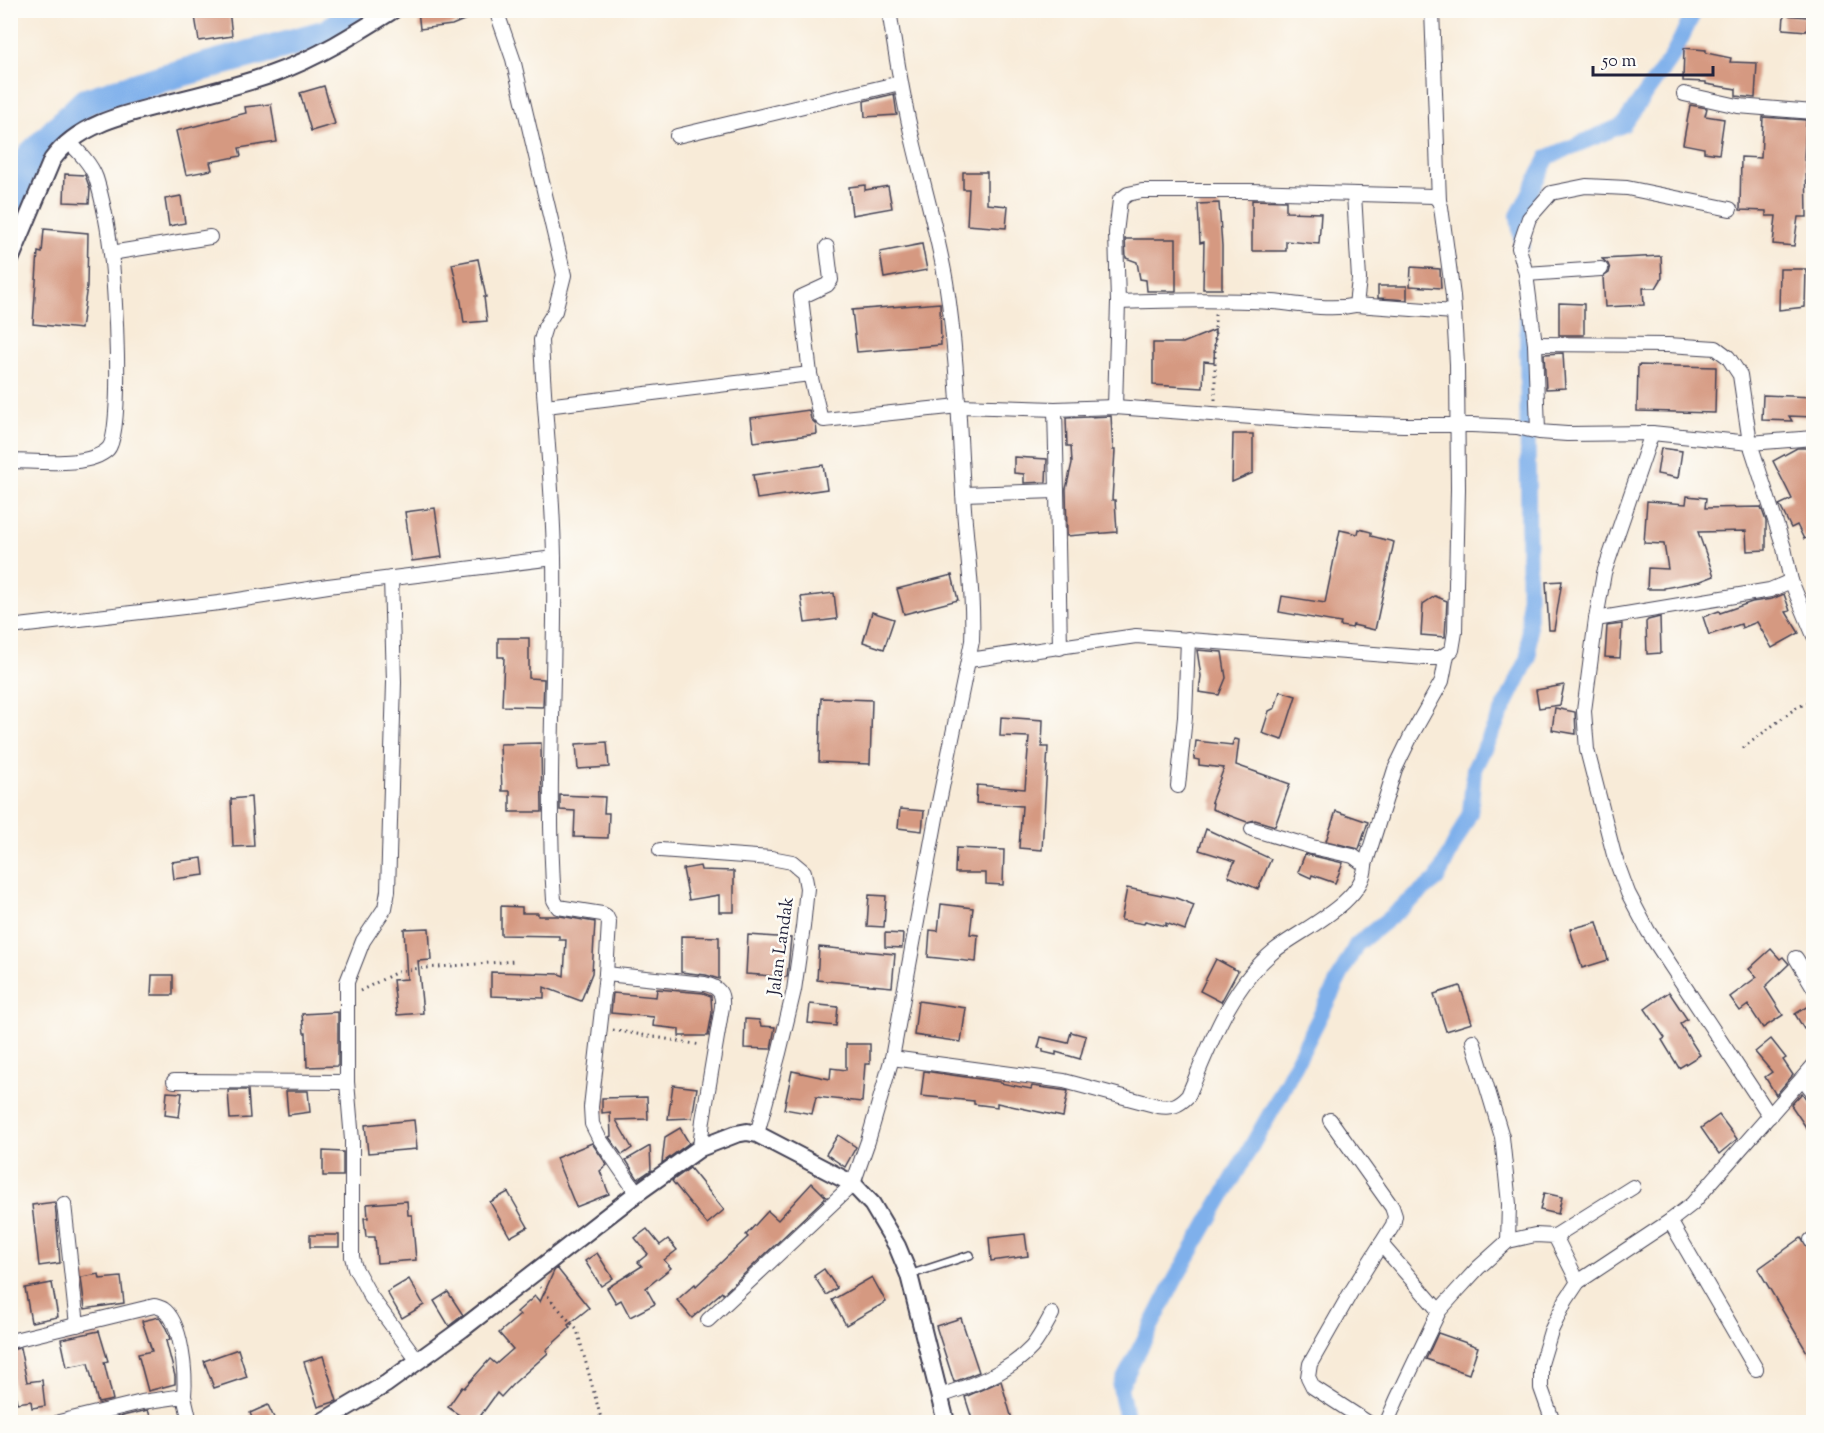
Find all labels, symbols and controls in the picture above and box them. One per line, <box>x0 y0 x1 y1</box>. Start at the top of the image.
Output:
scale bar <box>1593 39 1713 77</box>
text: 50 m <box>1601 49 1637 75</box>
street label: Jalan Landak <box>762 895 802 998</box>

